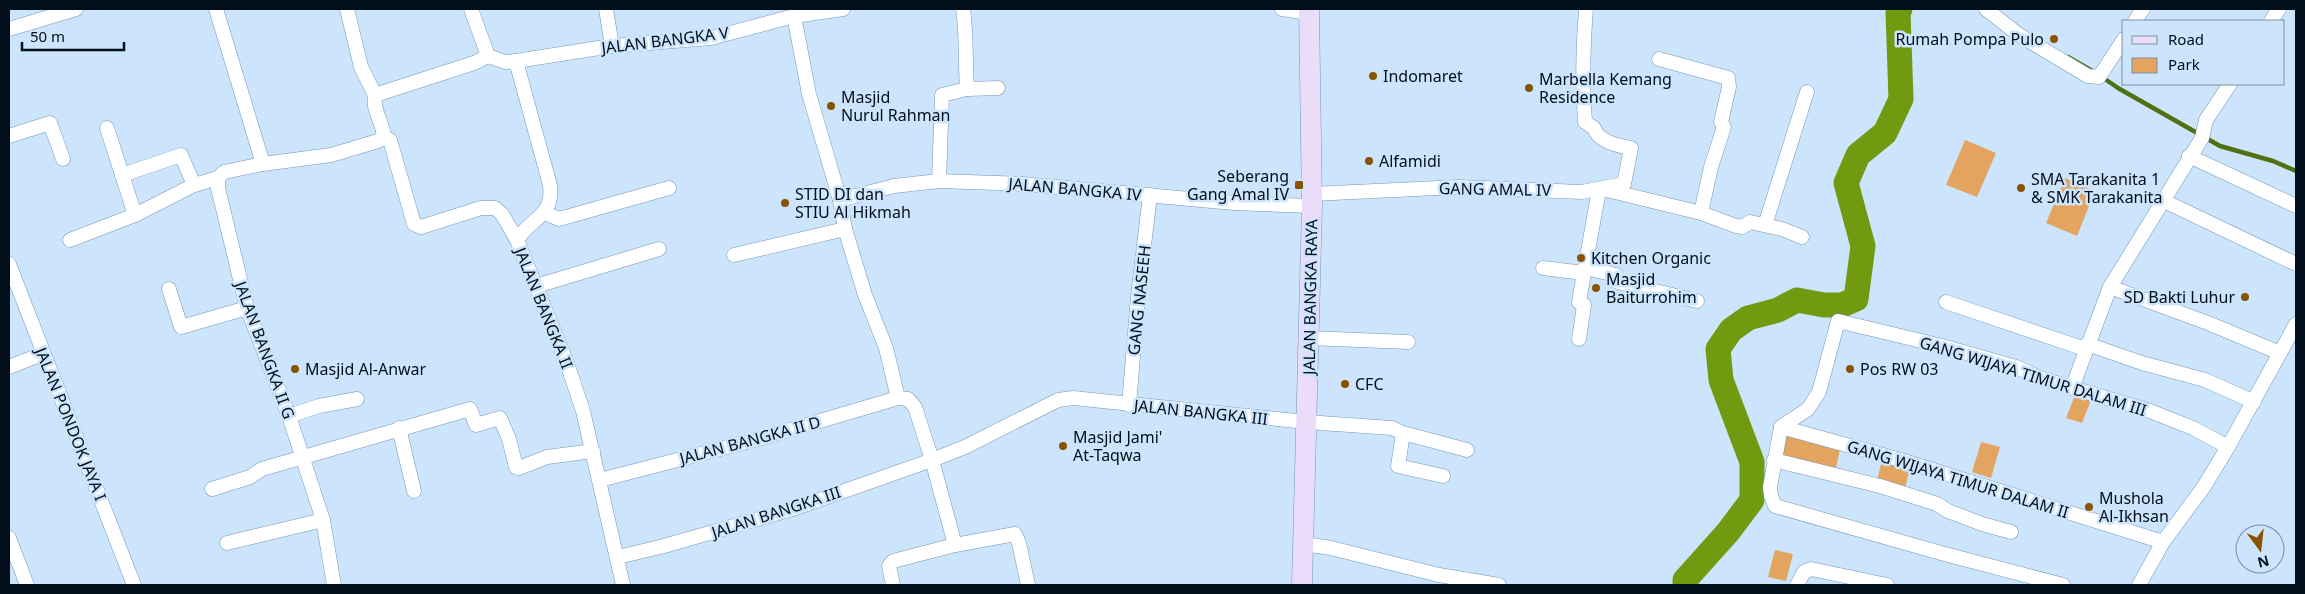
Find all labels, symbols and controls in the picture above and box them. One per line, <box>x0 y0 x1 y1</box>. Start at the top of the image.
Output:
scale bar <box>22 20 125 52</box>
legend <box>2122 20 2285 85</box>
street label: JALAN BANGKA V <box>598 21 730 59</box>
text: 50 m <box>30 26 65 46</box>
place label: Rumah Pompa Pulo <box>1896 28 2044 50</box>
text: Road <box>2168 29 2204 49</box>
marker: Rumah Pompa Pulo <box>2048 33 2060 45</box>
text: Park <box>2168 54 2200 74</box>
place label: Indomaret <box>1383 65 1463 87</box>
place label: Marbella Kemang Residence <box>1539 68 1672 108</box>
marker: Indomaret <box>1367 70 1379 82</box>
marker: Marbella Kemang Residence <box>1523 82 1535 94</box>
place label: Masjid Nurul Rahman <box>841 86 950 126</box>
marker: Masjid Nurul Rahman <box>825 100 837 112</box>
place label: Alfamidi <box>1379 150 1441 172</box>
marker: Alfamidi <box>1363 155 1375 167</box>
place label: Seberang Gang Amal IV <box>1187 165 1289 205</box>
place label: SMA Tarakanita 1 & SMK Tarakanita <box>2031 168 2162 208</box>
street label: JALAN BANGKA IV <box>1006 172 1143 206</box>
street label: GANG AMAL IV <box>1439 177 1552 201</box>
marker: Seberang Gang Amal IV <box>1293 179 1305 191</box>
marker: SMA Tarakanita 1 & SMK Tarakanita <box>2015 182 2027 194</box>
place label: STID DI dan STIU Al Hikmah <box>795 183 911 223</box>
marker: STID DI dan STIU Al Hikmah <box>779 197 791 209</box>
street label: JALAN BANGKA RAYA <box>1298 218 1322 377</box>
street label: JALAN BANGKA II <box>509 242 578 372</box>
street label: GANG NASEEH <box>1122 244 1156 356</box>
place label: Kitchen Organic <box>1591 247 1711 269</box>
marker: Kitchen Organic <box>1575 252 1587 264</box>
place label: Masjid Baiturrohim <box>1606 268 1697 308</box>
street label: JALAN BANGKA II G <box>229 276 300 422</box>
marker: Masjid Baiturrohim <box>1590 282 1602 294</box>
place label: SD Bakti Luhur <box>2124 286 2235 308</box>
marker: SD Bakti Luhur <box>2239 291 2251 303</box>
street label: GANG WIJAYA TIMUR DALAM III <box>1917 331 2149 421</box>
street label: JALAN PONDOK JAYA I <box>29 342 112 504</box>
place label: Masjid Al-Anwar <box>305 358 427 380</box>
place label: Pos RW 03 <box>1860 358 1938 380</box>
marker: Masjid Al-Anwar <box>289 363 301 375</box>
marker: Pos RW 03 <box>1844 363 1856 375</box>
place label: CFC <box>1355 373 1384 395</box>
marker: CFC <box>1339 378 1351 390</box>
street label: JALAN BANGKA III <box>1131 394 1269 430</box>
street label: JALAN BANGKA II D <box>675 411 823 470</box>
place label: Masjid Jami' At-Taqwa <box>1073 426 1162 466</box>
street label: GANG WIJAYA TIMUR DALAM II <box>1845 435 2071 523</box>
marker: Masjid Jami' At-Taqwa <box>1057 440 1069 452</box>
street label: JALAN BANGKA III <box>707 481 843 544</box>
place label: Mushola Al-Ikhsan <box>2099 487 2169 527</box>
marker: Mushola Al-Ikhsan <box>2083 501 2095 513</box>
north arrow <box>2235 524 2285 574</box>
text: N <box>2256 551 2271 573</box>

